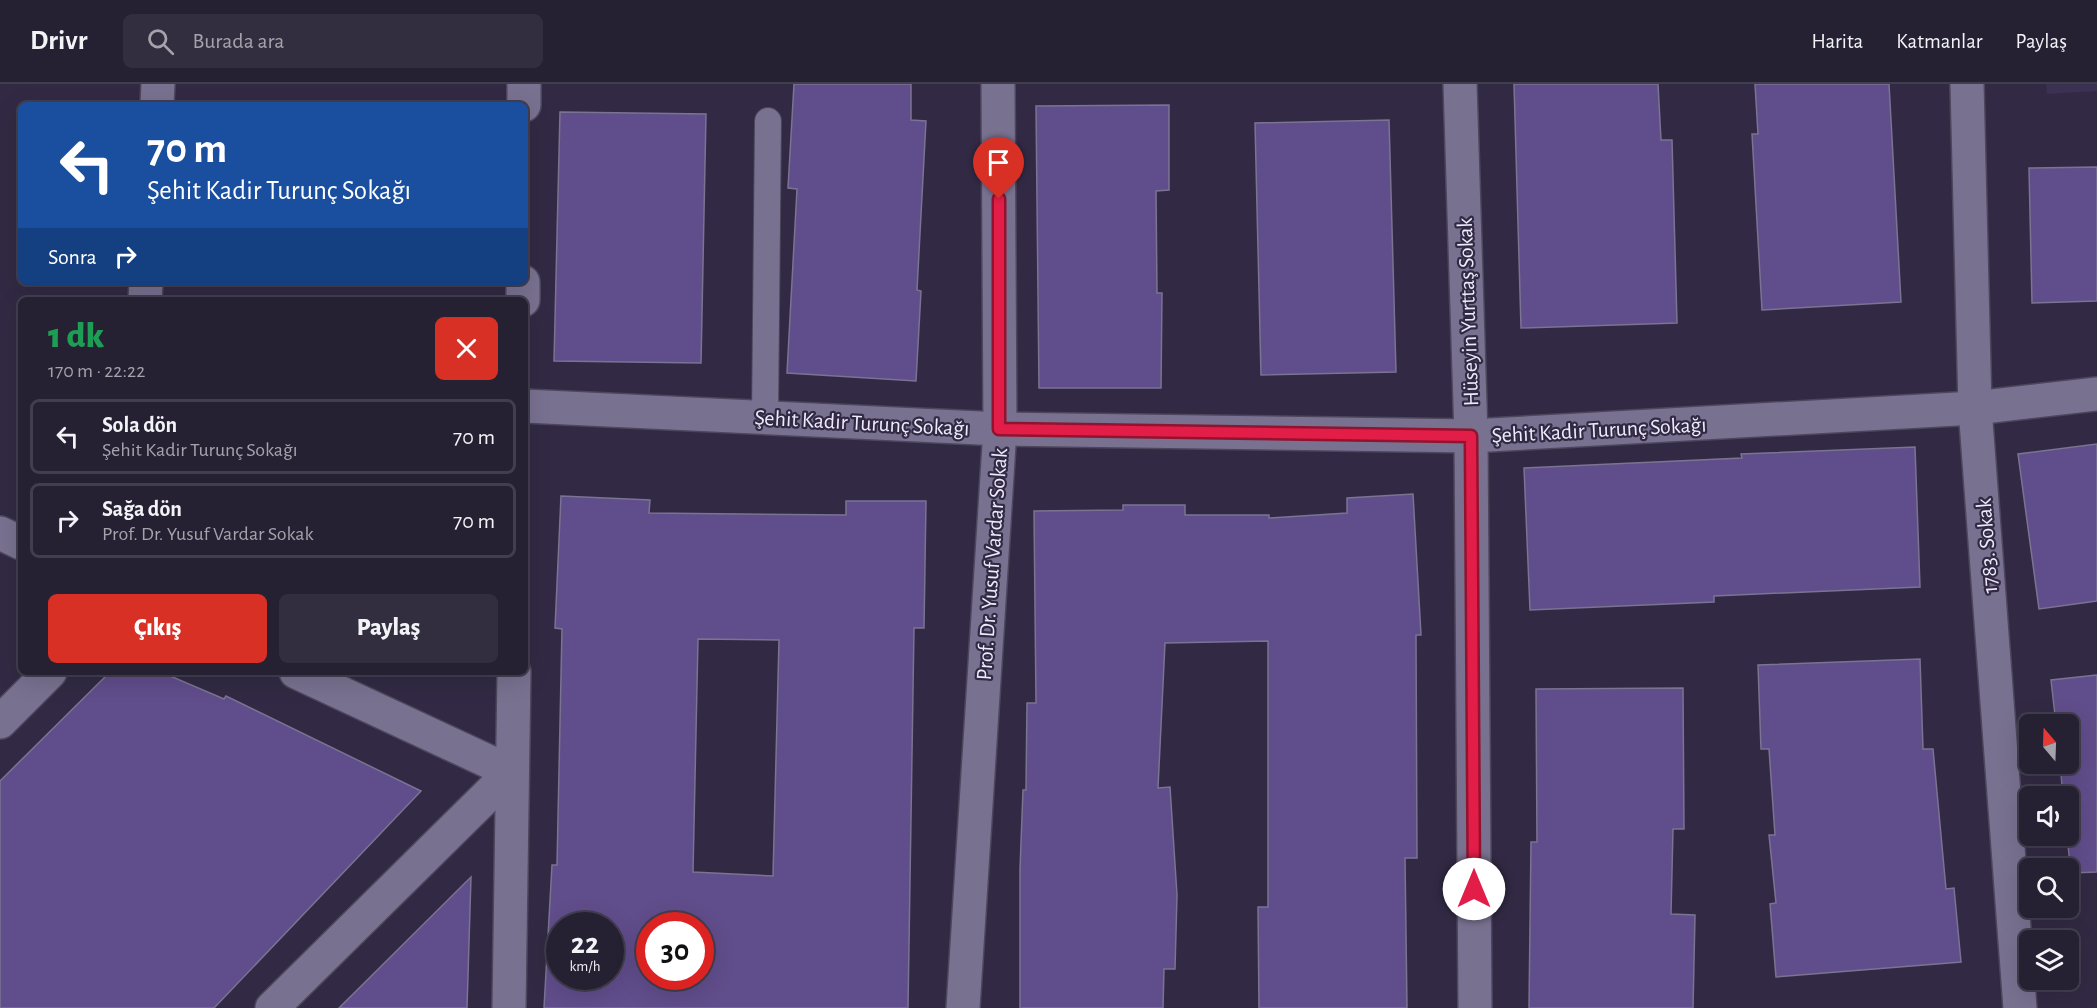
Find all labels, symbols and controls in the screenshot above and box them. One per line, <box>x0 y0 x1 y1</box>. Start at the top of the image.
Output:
search box <box>123 14 543 68</box>
icon: search <box>144 25 177 58</box>
text: Drivr <box>30 27 87 55</box>
text: Burada ara <box>192 30 285 52</box>
text: Harita <box>1812 31 1863 52</box>
text: Katmanlar <box>1896 31 1983 52</box>
text: Paylaş <box>2016 31 2067 52</box>
icon: left <box>48 126 126 204</box>
text: 70 m <box>147 128 227 170</box>
pin <box>973 137 1024 199</box>
icon: arrive <box>982 146 1015 179</box>
text: Şehit Kadir Turunç Sokağı <box>147 177 411 204</box>
street label: Hüseyin Yurttaş Sokak <box>1454 217 1482 407</box>
icon: right <box>109 240 142 273</box>
text: Sonra <box>48 246 97 268</box>
button: close <box>435 317 498 380</box>
text: 1 dk <box>48 318 104 354</box>
text: 170 m · 22:22 <box>48 361 145 381</box>
street label: Şehit Kadir Turunç Sokağı <box>754 406 970 440</box>
street label: Şehit Kadir Turunç Sokağı <box>1491 413 1707 447</box>
text: Sola dön <box>102 414 177 436</box>
icon: left <box>51 420 84 453</box>
text: 70 m <box>453 426 495 448</box>
text: Şehit Kadir Turunç Sokağı <box>102 440 298 460</box>
street label: Prof. Dr. Yusuf Vardar Sokak <box>973 447 1011 681</box>
text: Sağa dön <box>102 498 182 520</box>
street label: 1783. Sokak <box>1973 498 2001 594</box>
icon: right <box>51 504 84 537</box>
text: 70 m <box>453 510 495 532</box>
text: Prof. Dr. Yusuf Vardar Sokak <box>102 524 314 544</box>
button: Çıkış <box>48 594 267 663</box>
button: Paylaş <box>279 594 498 663</box>
north arrow <box>2019 714 2079 774</box>
map controls <box>2019 714 2079 990</box>
button: sound <box>2019 786 2079 846</box>
position arrow <box>1442 857 1506 921</box>
button: search <box>2019 858 2079 918</box>
speed limit sign: 30 <box>636 912 714 990</box>
text: 22 <box>571 929 599 959</box>
button: layers <box>2019 930 2079 990</box>
text: km/h <box>570 959 600 974</box>

